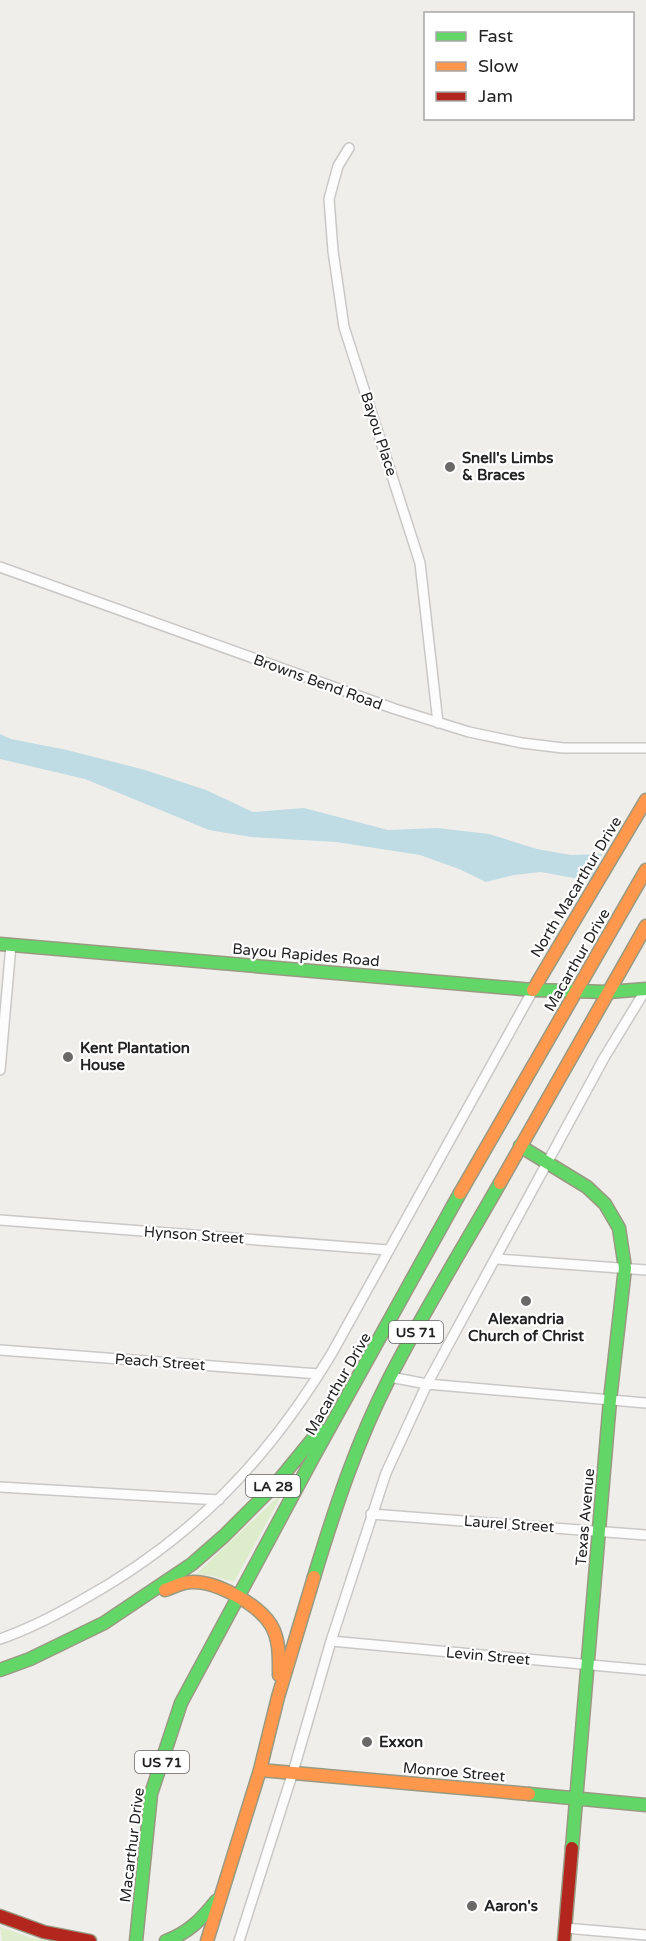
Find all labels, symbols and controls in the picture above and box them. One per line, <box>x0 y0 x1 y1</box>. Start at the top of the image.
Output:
legend <box>424 12 634 120</box>
text: Fast <box>478 25 513 47</box>
text: Slow <box>478 55 519 77</box>
text: Jam <box>478 85 513 107</box>
street label: Bayou Place <box>357 390 401 478</box>
place label: Snell's Limbs & Braces <box>462 449 553 484</box>
marker: Snell's Limbs & Braces <box>443 460 457 474</box>
street label: Browns Bend Road <box>251 650 385 714</box>
street label: North Macarthur Drive <box>527 813 625 961</box>
street label: Macarthur Drive <box>540 905 614 1015</box>
street label: Bayou Rapides Road <box>232 940 380 970</box>
place label: Kent Plantation House <box>80 1039 190 1074</box>
marker: Kent Plantation House <box>61 1050 75 1064</box>
street label: Hynson Street <box>143 1223 245 1248</box>
marker: Alexandria Church of Christ <box>519 1294 533 1308</box>
place label: Alexandria Church of Christ <box>468 1310 584 1345</box>
road number: US 71 <box>389 1321 443 1343</box>
street label: Macarthur Drive <box>301 1329 375 1439</box>
street label: Peach Street <box>114 1350 206 1374</box>
street label: Texas Avenue <box>572 1467 598 1567</box>
road number: LA 28 <box>246 1475 300 1497</box>
street label: Laurel Street <box>463 1512 555 1536</box>
street label: Levin Street <box>445 1643 531 1669</box>
place label: Exxon <box>379 1733 423 1751</box>
marker: Exxon <box>360 1735 374 1749</box>
road number: US 71 <box>135 1751 189 1773</box>
street label: Monroe Street <box>402 1759 506 1785</box>
street label: Macarthur Drive <box>116 1787 148 1903</box>
place label: Aaron's <box>484 1897 538 1915</box>
marker: Aaron's <box>465 1899 479 1913</box>

